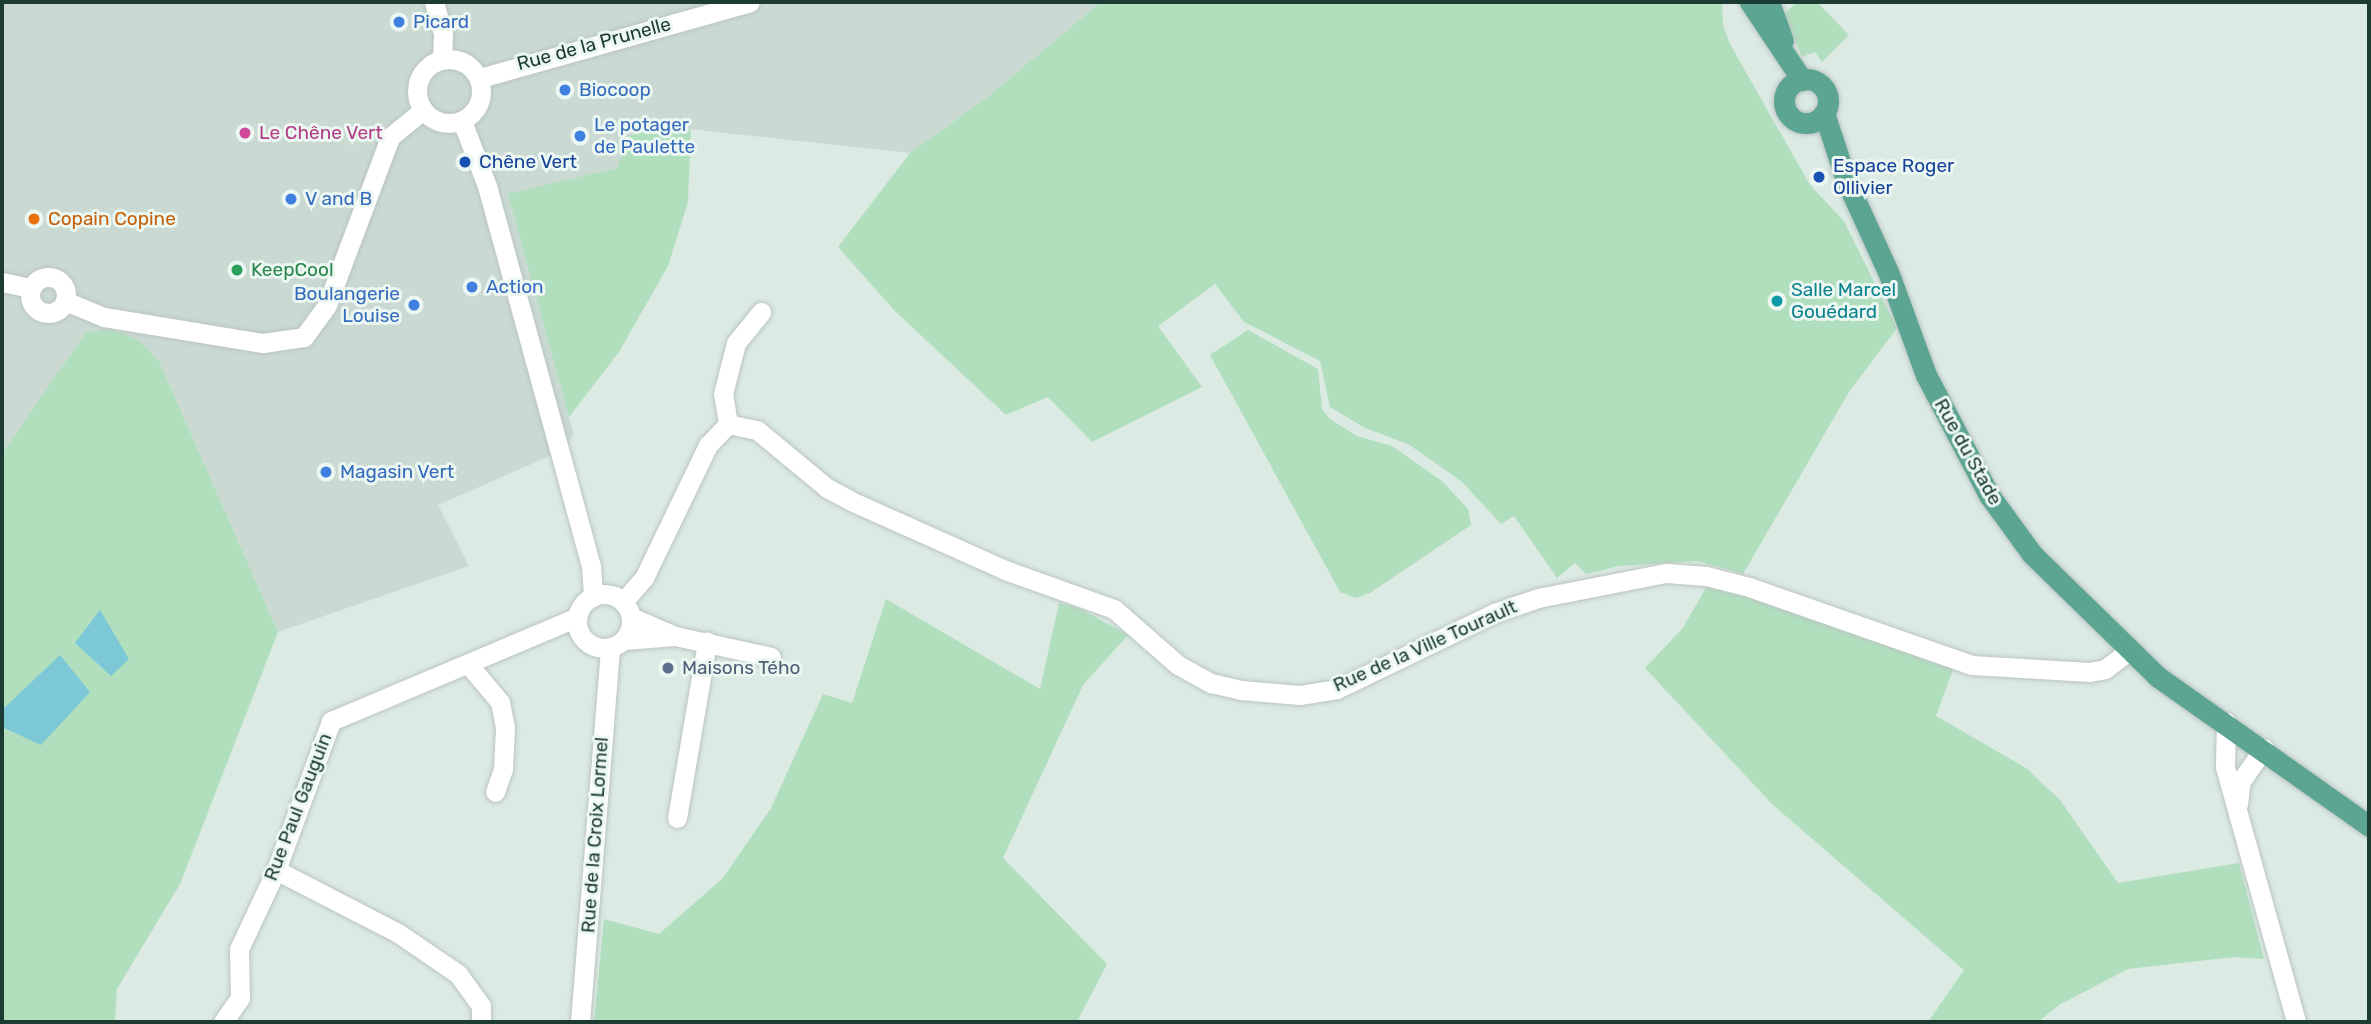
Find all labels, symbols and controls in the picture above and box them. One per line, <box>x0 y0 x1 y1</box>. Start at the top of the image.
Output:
place label: Picard <box>413 11 469 33</box>
street label: Rue de la Prunelle <box>515 12 673 76</box>
marker: Picard <box>391 14 407 30</box>
place label: Biocoop <box>579 79 651 101</box>
marker: Biocoop <box>557 82 573 98</box>
place label: Le potager de Paulette <box>594 114 695 158</box>
place label: Le Chêne Vert <box>259 122 383 144</box>
marker: Le Chêne Vert <box>237 125 253 141</box>
marker: Le potager de Paulette <box>572 128 588 144</box>
place label: Chêne Vert <box>479 151 577 173</box>
marker: Chêne Vert <box>457 154 473 170</box>
place label: Espace Roger Ollivier <box>1833 155 1954 199</box>
marker: Espace Roger Ollivier <box>1811 169 1827 185</box>
place label: V and B <box>305 188 373 210</box>
marker: V and B <box>283 191 299 207</box>
place label: Copain Copine <box>48 208 176 230</box>
marker: Copain Copine <box>26 211 42 227</box>
place label: KeepCool <box>251 259 334 281</box>
marker: KeepCool <box>229 262 245 278</box>
place label: Action <box>486 276 544 298</box>
marker: Action <box>464 279 480 295</box>
place label: Salle Marcel Gouédard <box>1791 279 1896 323</box>
place label: Boulangerie Louise <box>294 283 400 327</box>
marker: Salle Marcel Gouédard <box>1769 293 1785 309</box>
marker: Boulangerie Louise <box>406 297 422 313</box>
street label: Rue du Stade <box>1929 395 2007 509</box>
place label: Magasin Vert <box>340 461 455 483</box>
marker: Magasin Vert <box>318 464 334 480</box>
street label: Rue de la Ville Tourault <box>1329 595 1521 697</box>
place label: Maisons Tého <box>682 657 801 679</box>
marker: Maisons Tého <box>660 660 676 676</box>
street label: Rue Paul Gauguin <box>259 730 337 884</box>
street label: Rue de la Croix Lormel <box>577 736 613 934</box>

